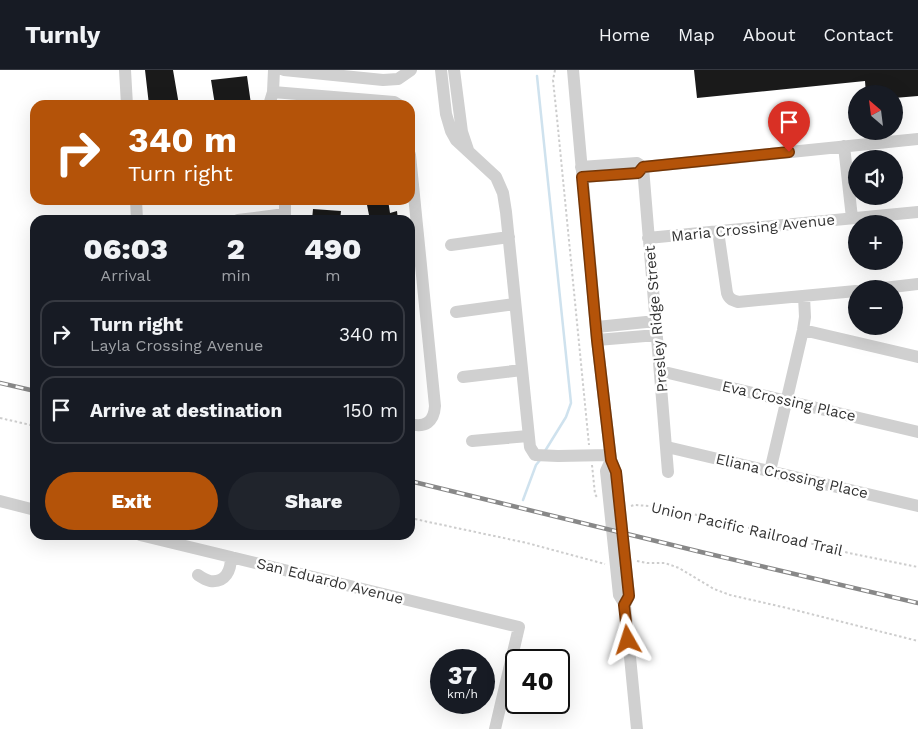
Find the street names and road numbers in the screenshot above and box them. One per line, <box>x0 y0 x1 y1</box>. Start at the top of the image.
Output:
street label: Maria Crossing Avenue <box>670 210 836 246</box>
street label: Presley Ridge Street <box>641 244 671 393</box>
street label: Eva Crossing Place <box>720 377 858 425</box>
street label: Eliana Crossing Place <box>714 450 870 502</box>
street label: Union Pacific Railroad Trail <box>649 498 845 560</box>
street label: San Eduardo Avenue <box>255 554 405 608</box>

